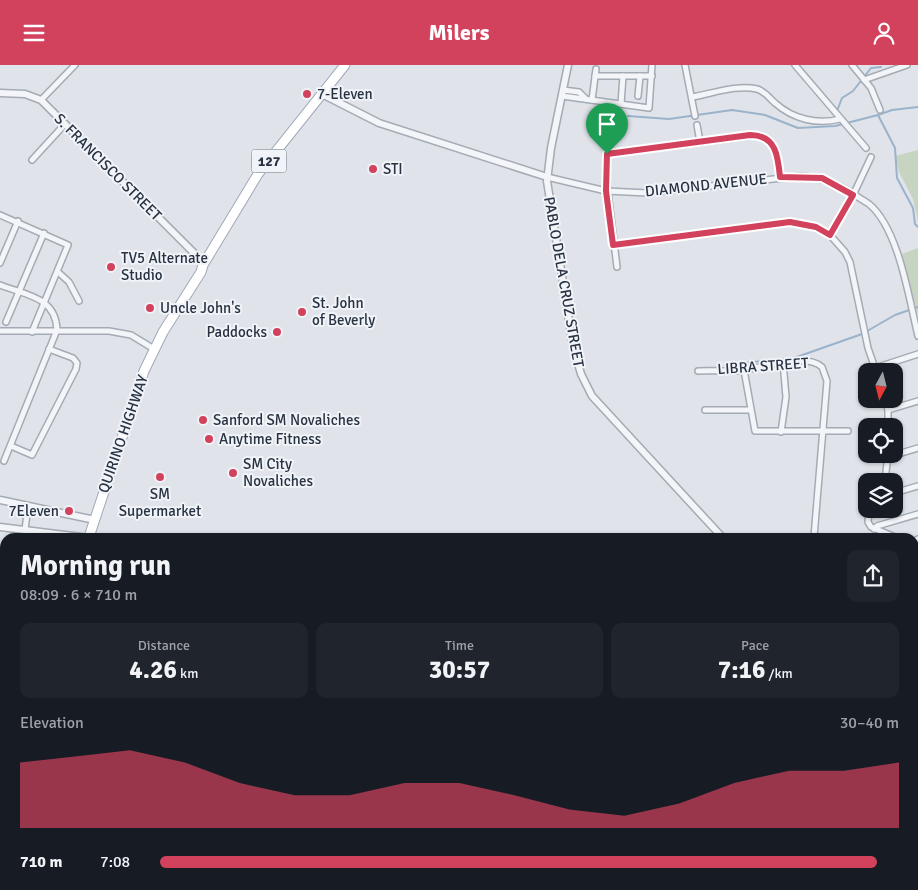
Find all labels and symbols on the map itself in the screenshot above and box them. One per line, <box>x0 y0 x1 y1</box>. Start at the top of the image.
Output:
place label: 7-Eleven <box>317 85 373 103</box>
marker: 7-Eleven <box>301 88 313 100</box>
pin <box>586 103 628 154</box>
street label: S. FRANCISCO STREET <box>51 110 166 225</box>
road number: 127 <box>252 149 286 173</box>
place label: STI <box>383 160 403 178</box>
marker: STI <box>367 163 379 175</box>
street label: DIAMOND AVENUE <box>644 170 768 200</box>
street label: PABLO DELA CRUZ STREET <box>540 195 588 369</box>
place label: TV5 Alternate Studio <box>121 249 208 284</box>
marker: TV5 Alternate Studio <box>105 261 117 273</box>
place label: St. John of Beverly <box>312 294 375 329</box>
place label: Uncle John's <box>160 299 241 317</box>
marker: Uncle John's <box>144 302 156 314</box>
marker: St. John of Beverly <box>296 306 308 318</box>
place label: Paddocks <box>206 323 267 341</box>
marker: Paddocks <box>271 326 283 338</box>
street label: LIBRA STREET <box>717 354 810 378</box>
north arrow <box>858 363 902 407</box>
street label: QUIRINO HIGHWAY <box>94 372 152 495</box>
place label: Sanford SM Novaliches <box>213 411 360 429</box>
marker: Sanford SM Novaliches <box>197 414 209 426</box>
place label: Anytime Fitness <box>219 430 322 448</box>
marker: Anytime Fitness <box>203 433 215 445</box>
place label: SM City Novaliches <box>243 455 313 490</box>
marker: SM City Novaliches <box>227 467 239 479</box>
marker: SM Supermarket <box>154 471 166 483</box>
place label: SM Supermarket <box>119 485 201 520</box>
place label: 7Eleven <box>9 502 59 520</box>
marker: 7Eleven <box>63 505 75 517</box>

